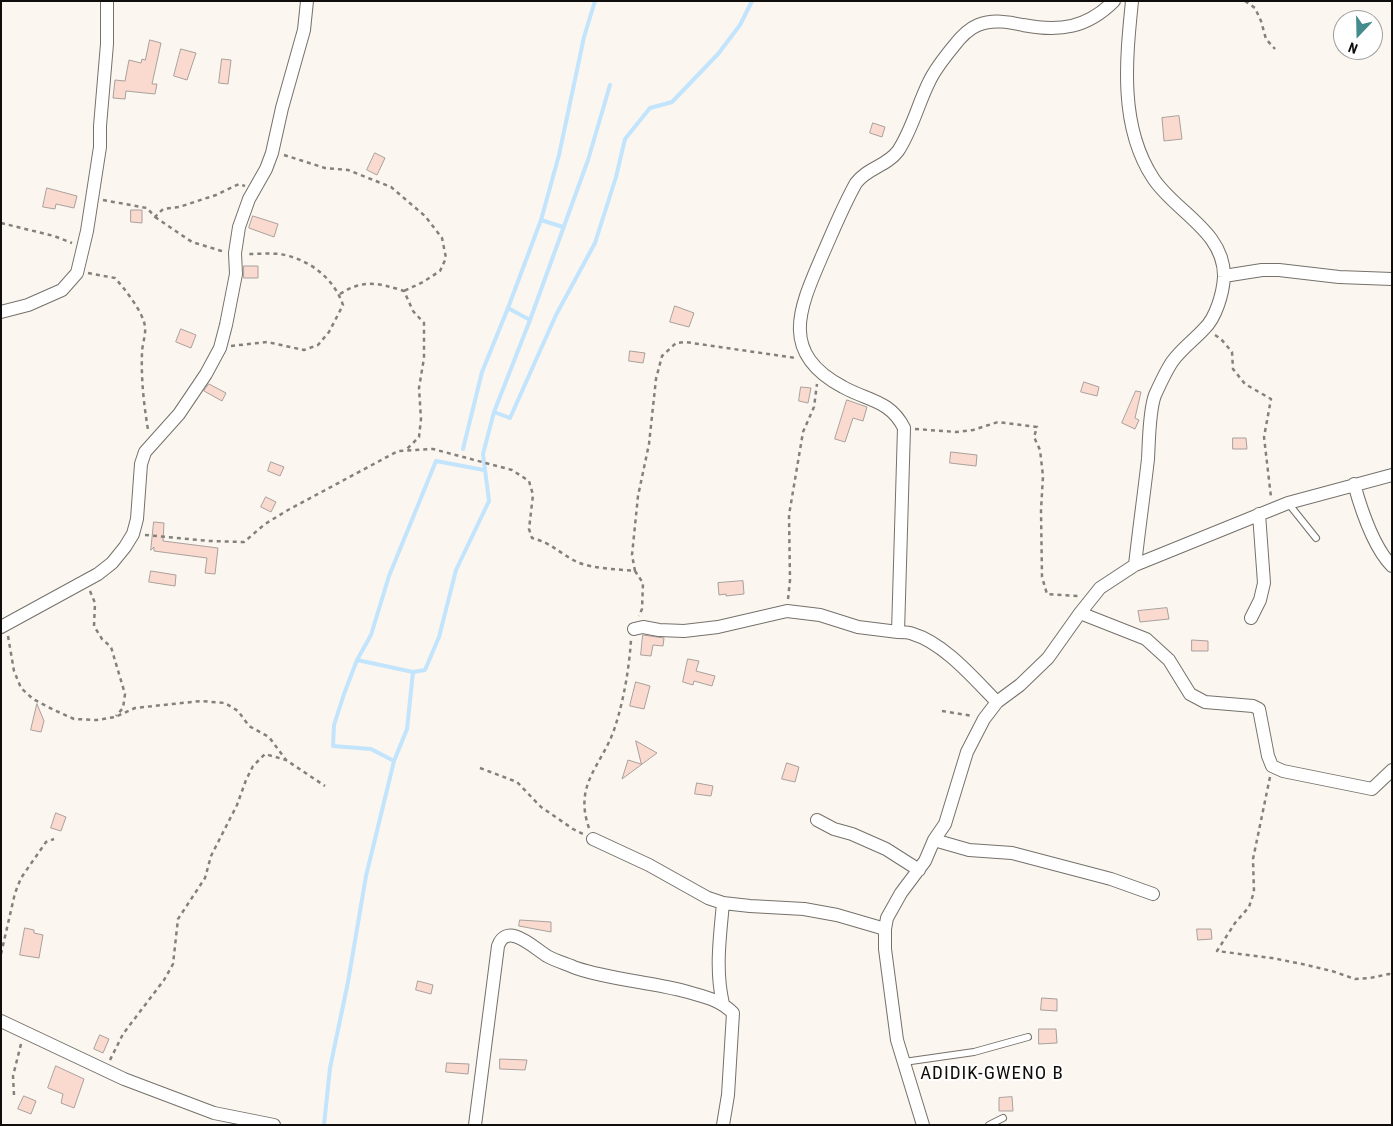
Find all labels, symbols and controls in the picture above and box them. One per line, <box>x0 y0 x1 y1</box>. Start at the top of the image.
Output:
north arrow <box>1333 10 1383 60</box>
text: N <box>1346 39 1360 57</box>
district label: ADIDIK-GWENO B <box>918 1063 1066 1085</box>

